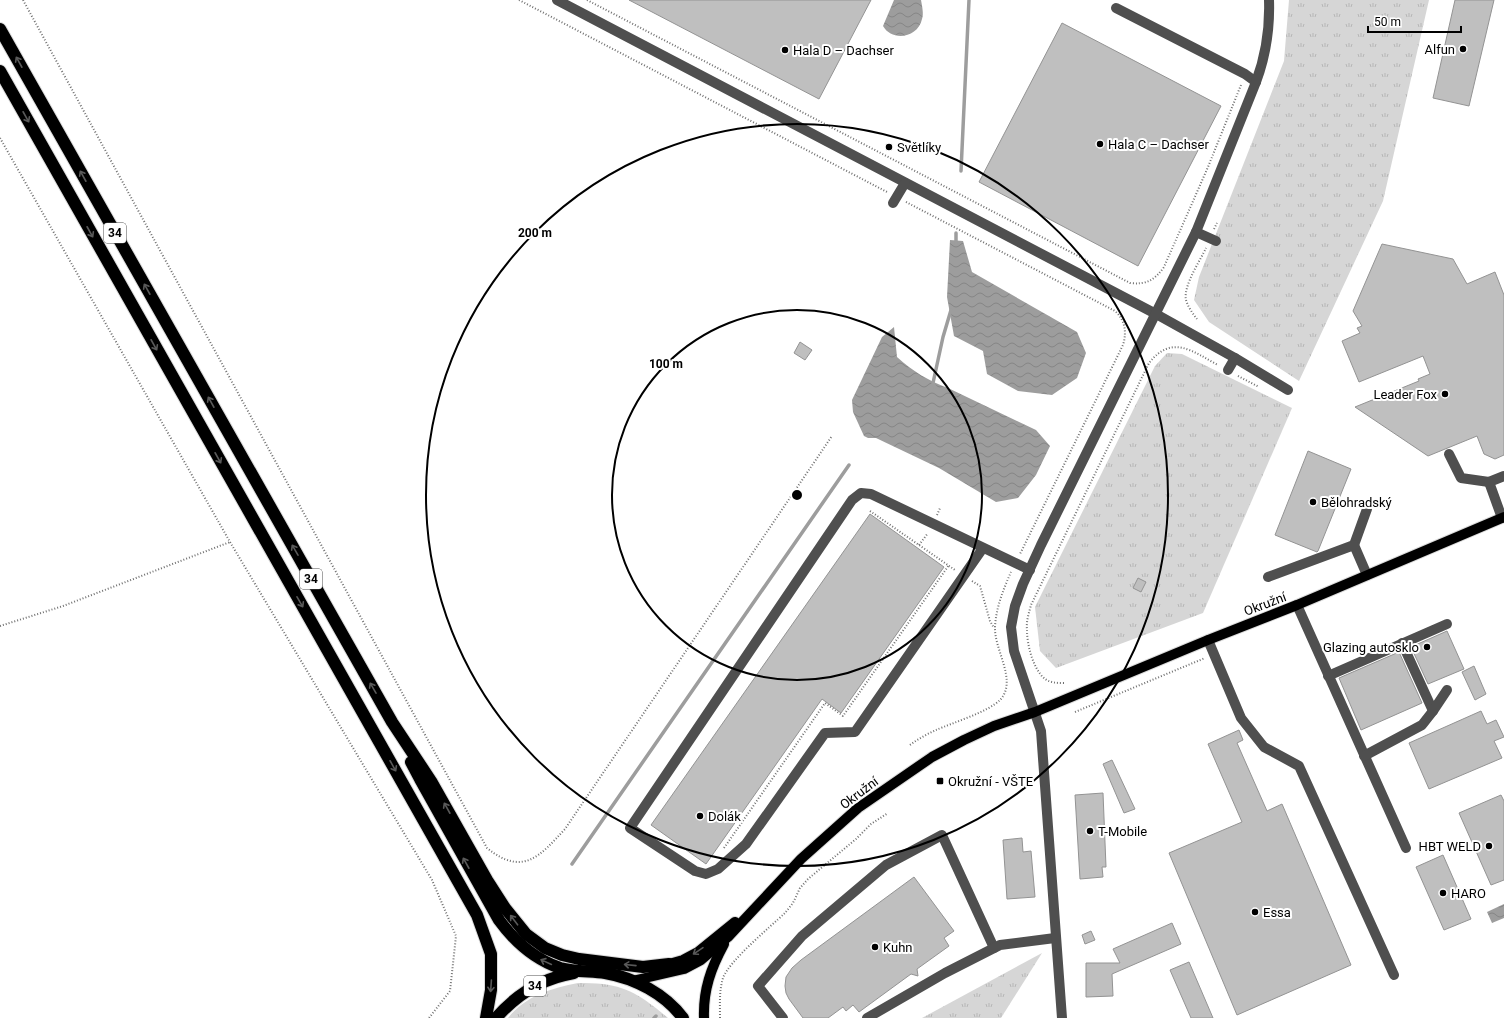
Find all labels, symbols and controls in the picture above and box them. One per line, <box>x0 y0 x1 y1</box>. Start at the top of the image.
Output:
scale bar <box>1368 8 1461 34</box>
text: 50 m <box>1374 15 1401 29</box>
place label: Alfun <box>1424 42 1455 57</box>
place label: Hala D – Dachser <box>793 43 894 58</box>
marker: Alfun <box>1458 44 1468 54</box>
marker: Hala D – Dachser <box>780 45 790 55</box>
one-way arrow <box>14 57 22 69</box>
one-way arrow <box>23 111 30 123</box>
place label: Hala C – Dachser <box>1108 137 1209 152</box>
marker: Hala C – Dachser <box>1095 139 1105 149</box>
place label: Světlíky <box>897 140 941 155</box>
marker: Světlíky <box>884 142 894 152</box>
one-way arrow <box>78 170 86 182</box>
road number: 34 <box>104 223 126 243</box>
one-way arrow <box>87 226 95 238</box>
text: 200 m <box>518 226 552 240</box>
one-way arrow <box>142 283 150 295</box>
one-way arrow <box>151 339 159 351</box>
text: 100 m <box>649 357 683 371</box>
place label: Leader Fox <box>1373 387 1438 402</box>
marker: Leader Fox <box>1440 389 1450 399</box>
one-way arrow <box>206 396 214 408</box>
one-way arrow <box>215 452 223 464</box>
centre of rings <box>790 488 804 502</box>
place label: Bělohradský <box>1321 495 1392 510</box>
marker: Bělohradský <box>1308 497 1318 507</box>
one-way arrow <box>290 544 298 556</box>
road number: 34 <box>300 569 322 589</box>
street label: Okružní <box>1242 589 1289 619</box>
one-way arrow <box>296 595 304 607</box>
place label: Glazing autosklo <box>1323 640 1419 655</box>
marker: Glazing autosklo <box>1422 642 1432 652</box>
one-way arrow <box>368 682 376 694</box>
one-way arrow <box>390 759 398 771</box>
street label: Okružní <box>837 773 882 812</box>
place label: Okružní - VŠTE <box>948 774 1033 789</box>
marker: Okružní - VŠTE <box>935 776 945 786</box>
one-way arrow <box>442 803 450 815</box>
place label: Dolák <box>708 809 741 824</box>
marker: Dolák <box>695 811 705 821</box>
place label: T-Mobile <box>1098 824 1147 839</box>
marker: T-Mobile <box>1085 826 1095 836</box>
place label: HBT WELD <box>1419 839 1481 854</box>
marker: HBT WELD <box>1484 841 1494 851</box>
one-way arrow <box>462 857 470 869</box>
place label: HARO <box>1451 886 1486 901</box>
marker: HARO <box>1438 888 1448 898</box>
place label: Essa <box>1263 905 1291 920</box>
marker: Essa <box>1250 907 1260 917</box>
one-way arrow <box>510 914 518 925</box>
place label: Kuhn <box>883 940 913 955</box>
marker: Kuhn <box>870 942 880 952</box>
one-way arrow <box>693 947 704 955</box>
one-way arrow <box>540 958 552 965</box>
one-way arrow <box>624 962 637 969</box>
road number: 34 <box>524 976 546 996</box>
one-way arrow <box>487 979 494 992</box>

